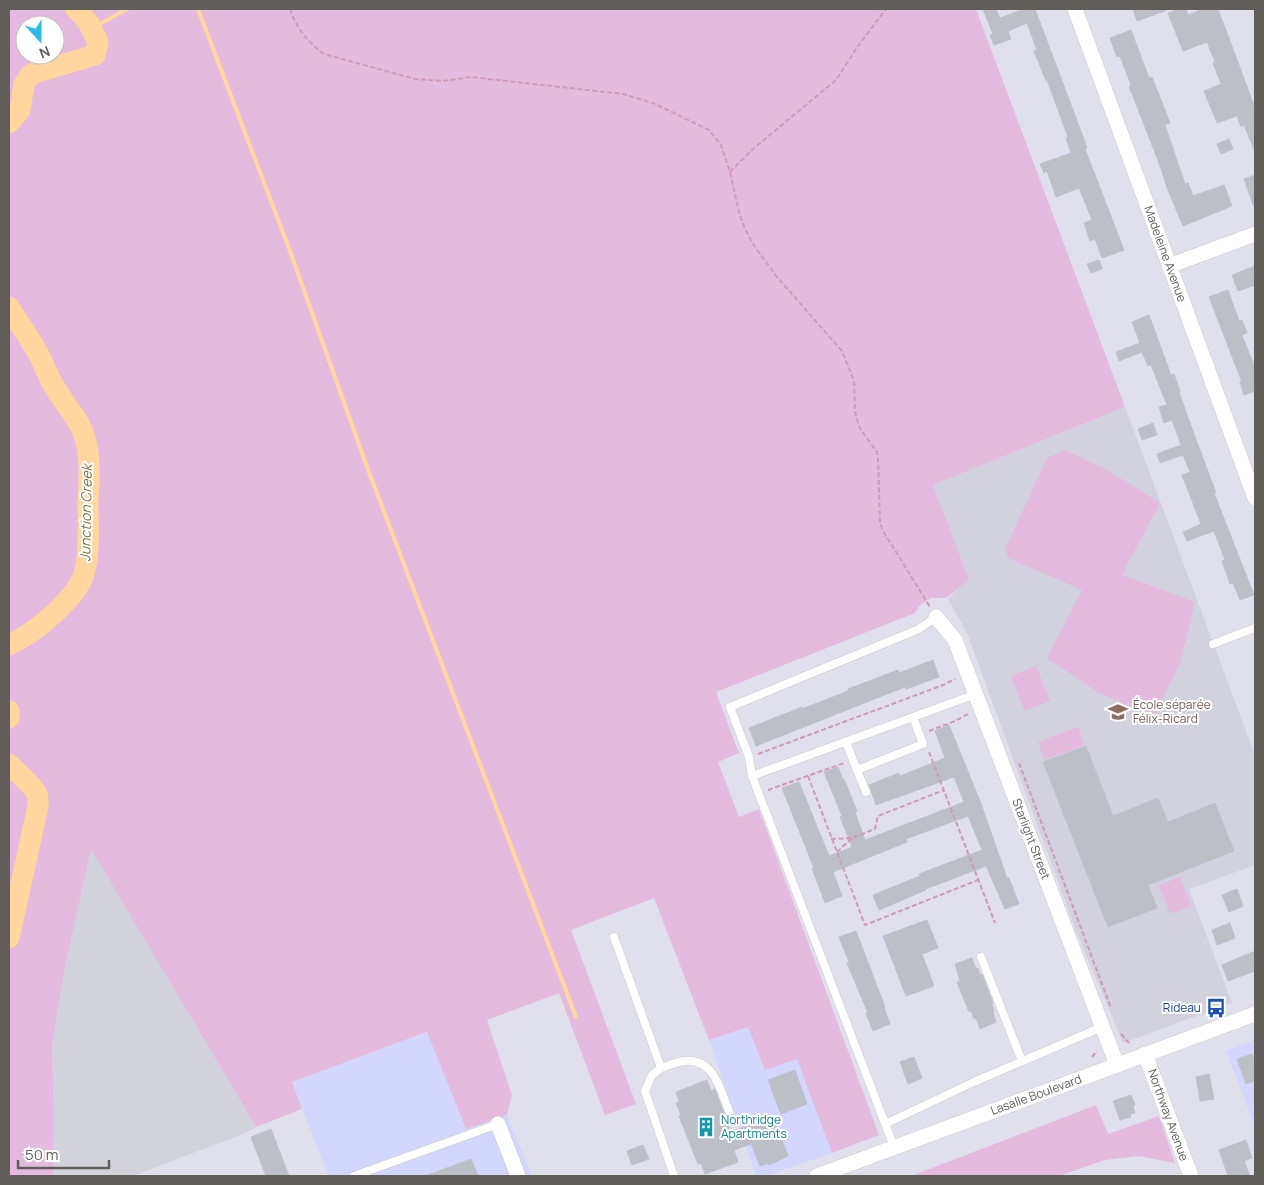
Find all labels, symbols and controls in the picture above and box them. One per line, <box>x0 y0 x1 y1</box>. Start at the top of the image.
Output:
north arrow <box>15 15 65 65</box>
text: N <box>37 42 53 63</box>
street label: Madeleine Avenue <box>1140 203 1191 304</box>
water label: Junction Creek <box>75 462 96 562</box>
place label: École séparée Félix-Ricard <box>1133 696 1211 727</box>
school or university icon: École séparée Félix-Ricard <box>1107 701 1129 723</box>
street label: Starlight Street <box>1008 796 1055 882</box>
bus stop icon: Rideau <box>1205 997 1227 1019</box>
place label: Rideau <box>1163 999 1201 1016</box>
street label: Northway Avenue <box>1144 1067 1193 1163</box>
street label: Lasalle Boulevard <box>988 1070 1084 1119</box>
place label: Northridge Apartments <box>721 1111 787 1142</box>
building icon: Northridge Apartments <box>695 1116 717 1138</box>
scale bar <box>18 1138 109 1170</box>
text: 50 m <box>25 1144 59 1165</box>

